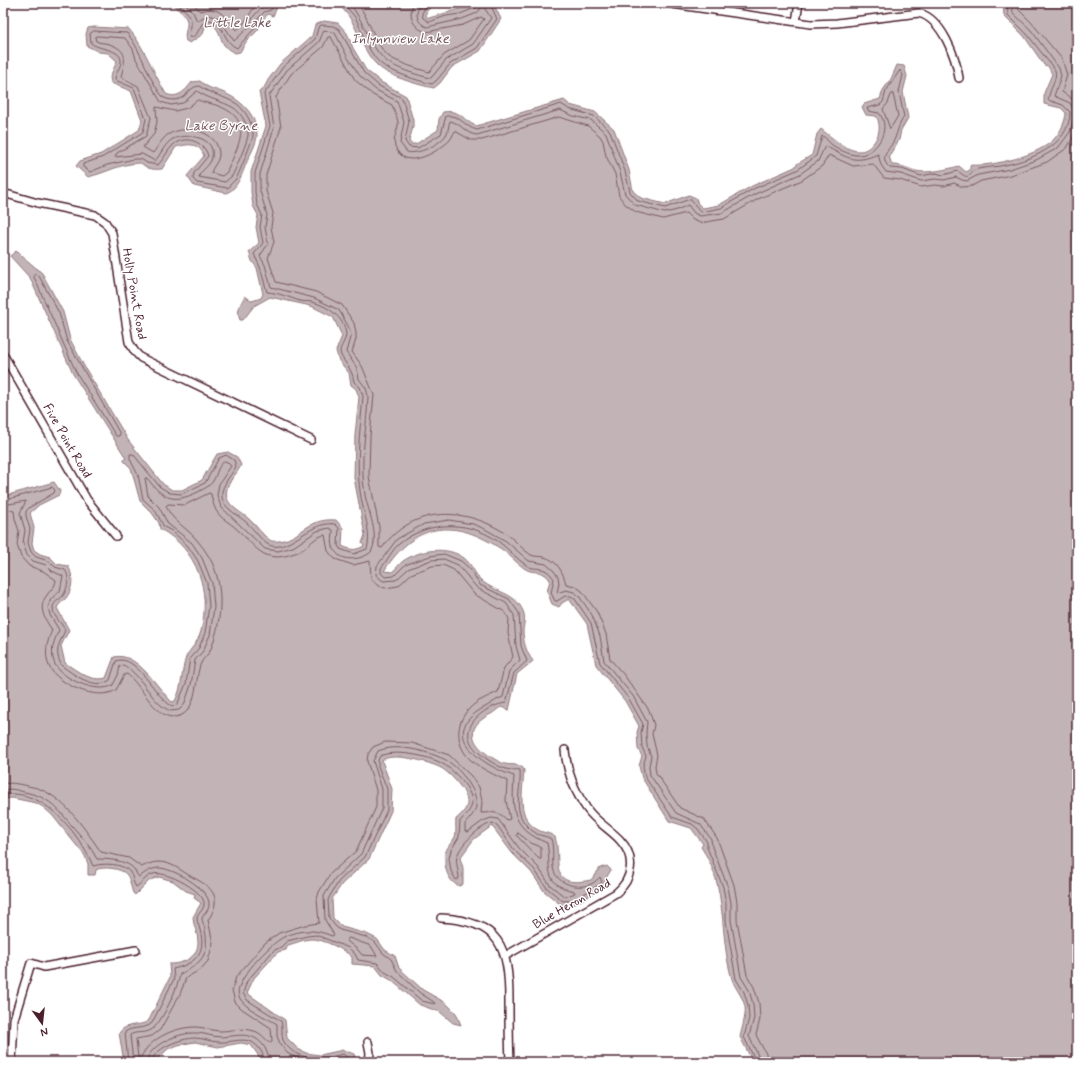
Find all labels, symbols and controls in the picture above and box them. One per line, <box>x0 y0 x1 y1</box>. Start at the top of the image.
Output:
water label: Little Lake <box>203 14 271 32</box>
water label: Inlynnview Lake <box>351 30 450 48</box>
water label: Lake Byrne <box>185 117 259 135</box>
street label: Holly Point Road <box>118 247 150 341</box>
street label: Five Point Road <box>39 401 95 481</box>
street label: Blue Heron Road <box>530 875 614 933</box>
north arrow <box>22 1003 62 1043</box>
text: N <box>39 1024 50 1039</box>

